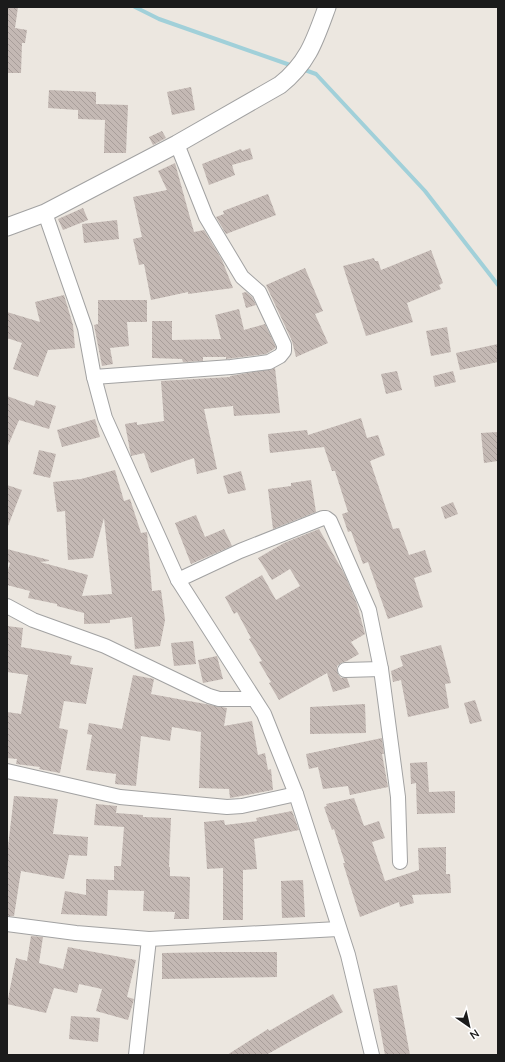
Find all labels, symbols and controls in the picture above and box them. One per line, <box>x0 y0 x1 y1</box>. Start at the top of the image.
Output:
north arrow <box>449 1006 489 1046</box>
text: N <box>467 1026 482 1042</box>

